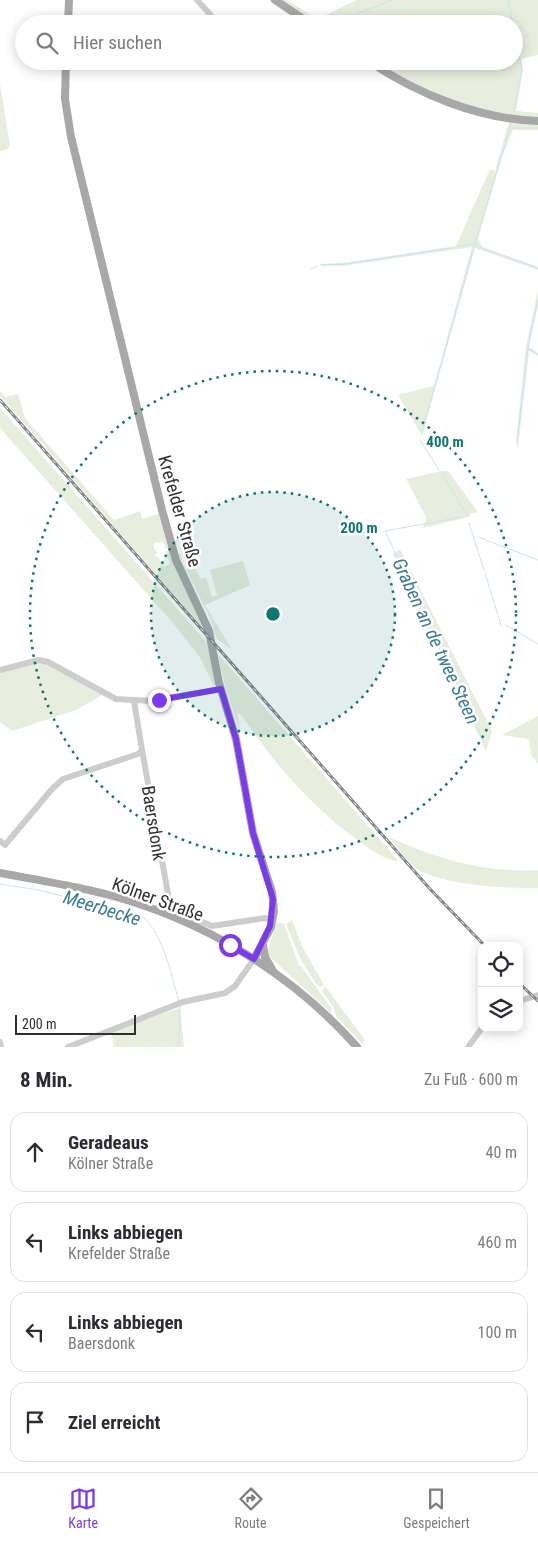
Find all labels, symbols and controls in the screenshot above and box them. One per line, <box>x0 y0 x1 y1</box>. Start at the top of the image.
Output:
search box <box>15 15 523 70</box>
icon: search <box>33 29 61 57</box>
text: Hier suchen <box>73 31 162 54</box>
text: 400 m <box>426 433 464 451</box>
street label: Krefelder Straße <box>154 453 206 569</box>
text: 200 m <box>340 519 378 537</box>
water label: Graben an de twee Steen <box>387 554 485 728</box>
centre of rings <box>264 605 282 623</box>
route end <box>148 689 171 712</box>
street label: Baersdonk <box>138 784 170 862</box>
street label: Kölner Straße <box>109 873 207 925</box>
water label: Meerbecke <box>60 885 144 931</box>
route start <box>219 934 242 957</box>
map controls <box>478 942 523 1032</box>
button: locate <box>478 942 523 987</box>
button: layers <box>478 987 523 1032</box>
scale bar <box>15 1012 136 1035</box>
text: 200 m <box>22 1016 57 1032</box>
text: 8 Min. <box>20 1068 73 1092</box>
text: Zu Fuß · 600 m <box>424 1070 518 1089</box>
text: Geradeaus <box>68 1131 149 1154</box>
icon: ahead <box>21 1138 49 1166</box>
text: 40 m <box>485 1143 517 1162</box>
text: Kölner Straße <box>68 1154 153 1173</box>
text: Links abbiegen <box>68 1221 183 1244</box>
icon: left <box>21 1228 49 1256</box>
text: 460 m <box>478 1233 517 1252</box>
text: Krefelder Straße <box>68 1244 170 1263</box>
text: Links abbiegen <box>68 1311 183 1334</box>
icon: left <box>21 1318 49 1346</box>
text: 100 m <box>478 1323 517 1342</box>
text: Baersdonk <box>68 1334 135 1353</box>
icon: arrive <box>21 1408 49 1436</box>
text: Ziel erreicht <box>68 1411 160 1434</box>
tab: Karte <box>68 1485 98 1531</box>
tab: Route <box>235 1485 267 1531</box>
tab: Gespeichert <box>403 1485 470 1531</box>

